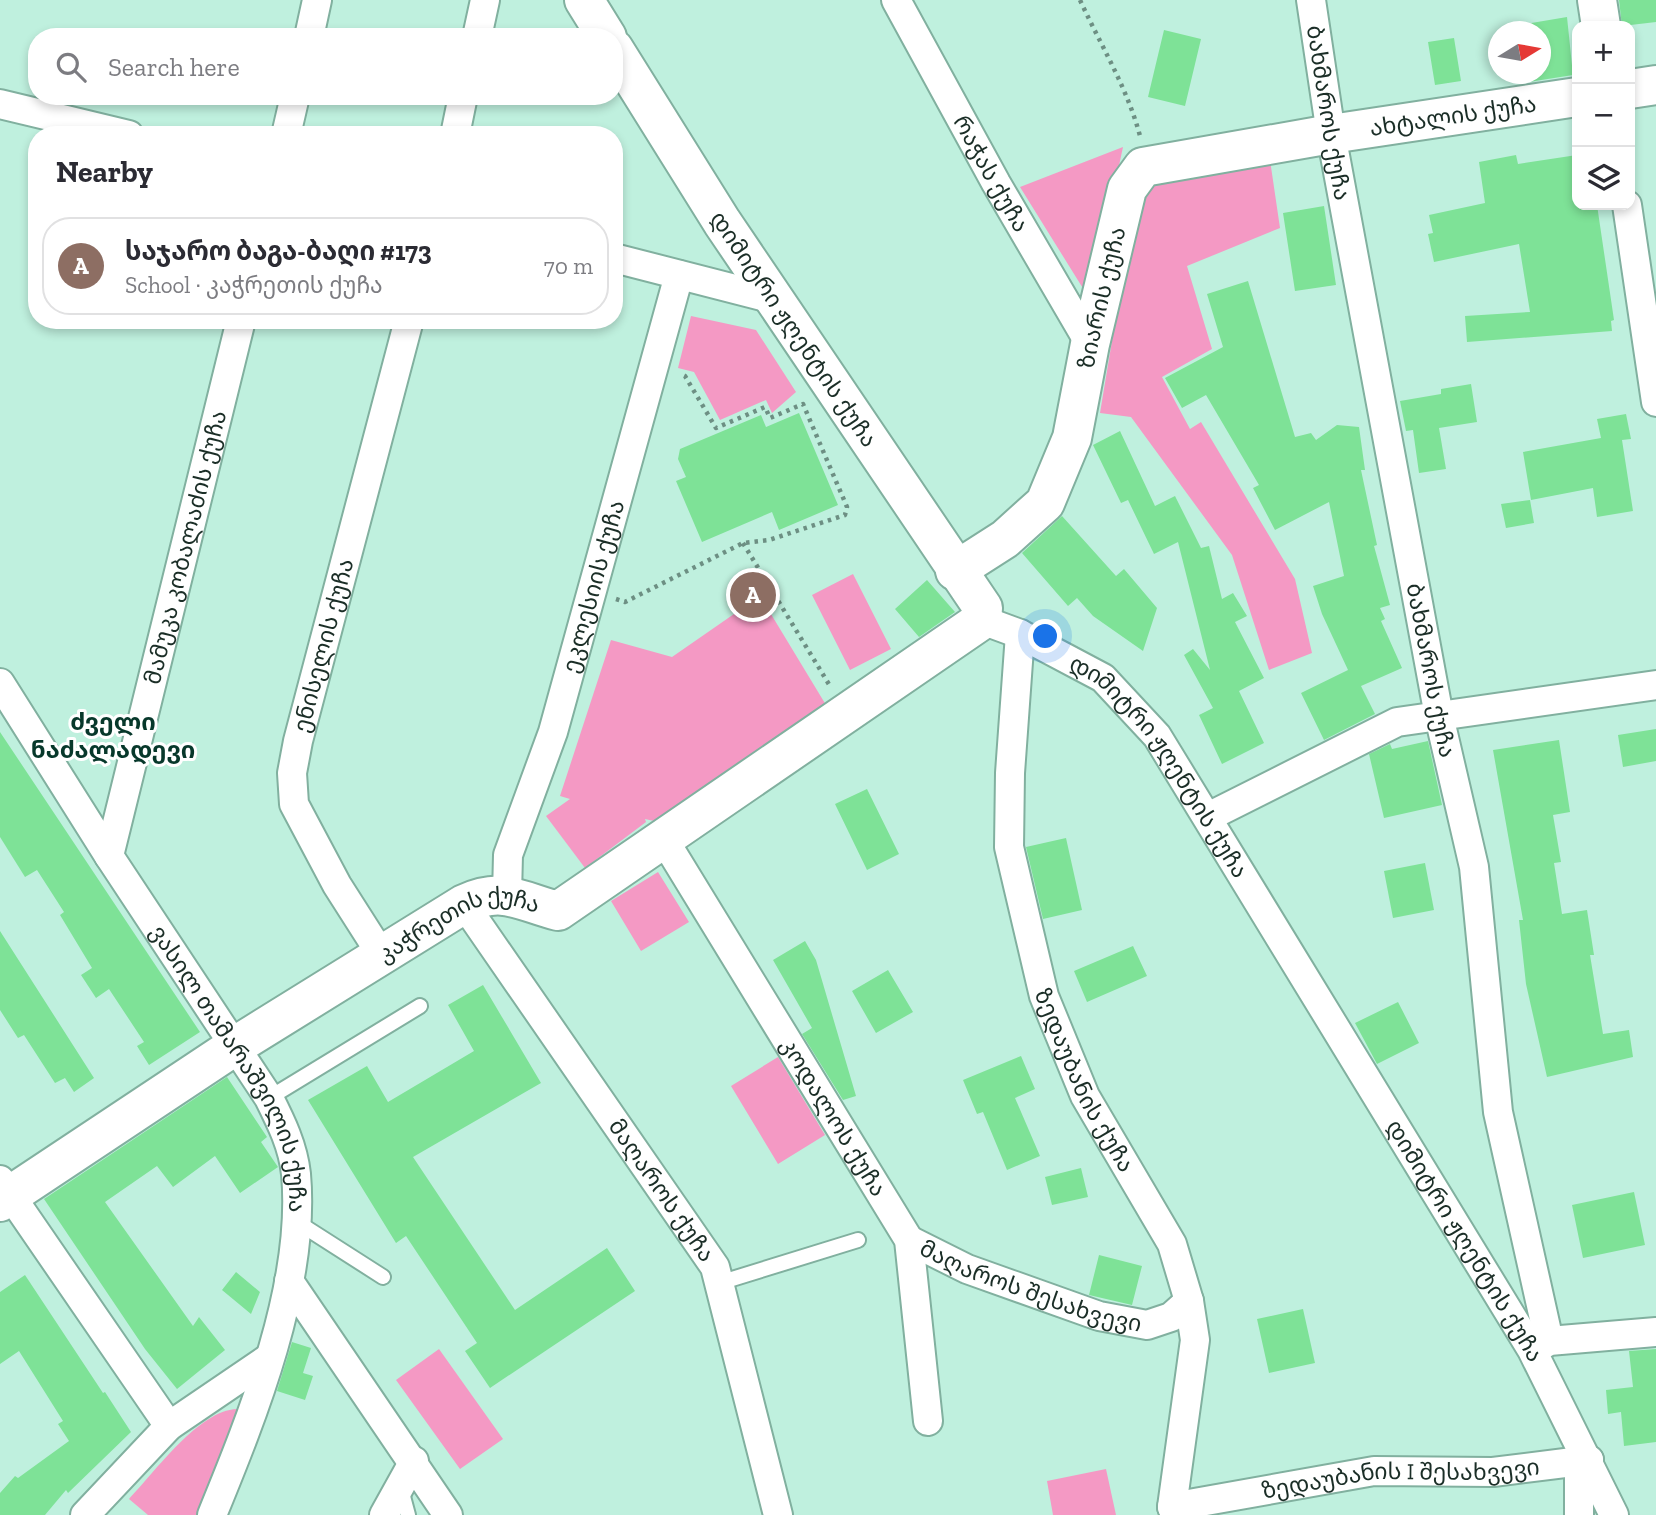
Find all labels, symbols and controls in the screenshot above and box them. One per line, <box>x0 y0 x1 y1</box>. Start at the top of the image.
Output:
north arrow <box>1488 21 1551 84</box>
map controls <box>1572 21 1635 210</box>
button: + <box>1572 21 1635 84</box>
street label: ბახმაროს ქუჩა <box>1301 23 1357 202</box>
search box <box>28 28 623 105</box>
icon: search <box>52 48 90 86</box>
text: Search here <box>108 51 240 83</box>
button: − <box>1572 84 1635 147</box>
street label: ახტალის ქუჩა <box>1368 89 1538 142</box>
street label: რაჭას ქუჩა <box>948 110 1035 237</box>
button: layers <box>1572 147 1635 210</box>
text: Nearby <box>56 154 153 190</box>
street label: დიმიტრი ჟღენტის ქუჩა <box>705 206 883 452</box>
street label: ზიარის ქუჩა <box>1072 224 1131 371</box>
text: საჯარო ბაგა-ბაღი #173 <box>125 235 432 267</box>
text: A <box>73 252 89 280</box>
text: 70 m <box>544 252 593 280</box>
text: School · კაჭრეთის ქუჩა <box>125 271 383 299</box>
street label: მამუკა კობალაძის ქუჩა <box>138 407 232 687</box>
street label: ეკლესიის ქუჩა <box>556 497 630 676</box>
street label: ენისელის ქუჩა <box>287 556 360 735</box>
pin: A <box>730 569 776 621</box>
street label: ბახმაროს ქუჩა <box>1401 581 1462 760</box>
your location <box>1028 619 1062 653</box>
street label: დიმიტრი ჟღენტის ქუჩა <box>1065 649 1254 883</box>
district label: ძველი ნაძალადევი <box>31 707 195 765</box>
street label: კაჭრეთის ქუჩა <box>373 881 544 968</box>
street label: ვასილ თამარაშვილის ქუჩა <box>144 919 311 1213</box>
street label: ზედაუბანის ქუჩა <box>1029 985 1141 1177</box>
street label: კოდალოს ქუჩა <box>775 1032 893 1201</box>
street label: მაღაროს ქუჩა <box>603 1113 721 1267</box>
street label: დიმიტრი ჟღენტის ქუჩა <box>1381 1114 1550 1366</box>
street label: მაღაროს შესახვევი <box>915 1234 1144 1338</box>
street label: ზედაუბანის I შესახვევი <box>1259 1452 1541 1505</box>

